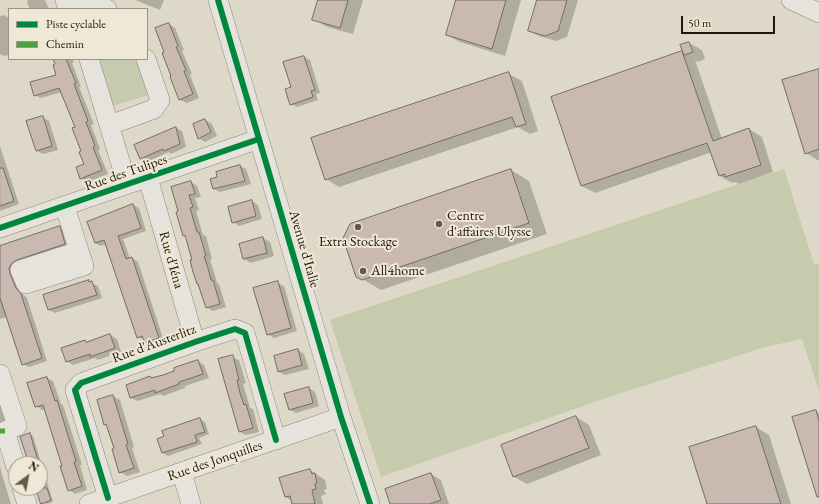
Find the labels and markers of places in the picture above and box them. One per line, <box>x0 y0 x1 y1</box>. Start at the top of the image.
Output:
place label: Centre d'affaires Ulysse <box>447 208 531 240</box>
marker: Centre d'affaires Ulysse <box>434 219 444 229</box>
marker: Extra Stockage <box>353 222 363 232</box>
place label: Extra Stockage <box>319 234 397 250</box>
place label: All4home <box>371 263 425 279</box>
marker: All4home <box>358 266 368 276</box>

